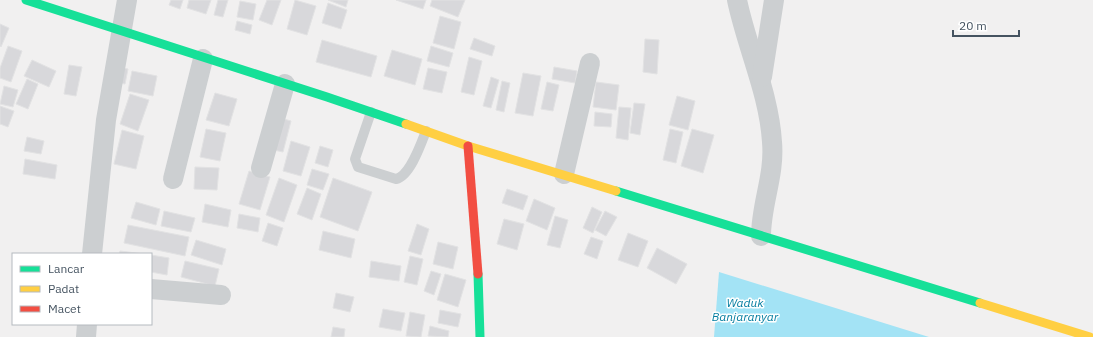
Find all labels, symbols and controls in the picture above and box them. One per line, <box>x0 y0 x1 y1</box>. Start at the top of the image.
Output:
scale bar <box>953 12 1019 38</box>
text: 20 m <box>959 18 987 33</box>
legend <box>12 253 152 325</box>
text: Lancar <box>48 261 85 276</box>
text: Padat <box>48 281 79 296</box>
water label: Waduk Banjaranyar <box>712 295 779 324</box>
text: Macet <box>48 301 81 316</box>

